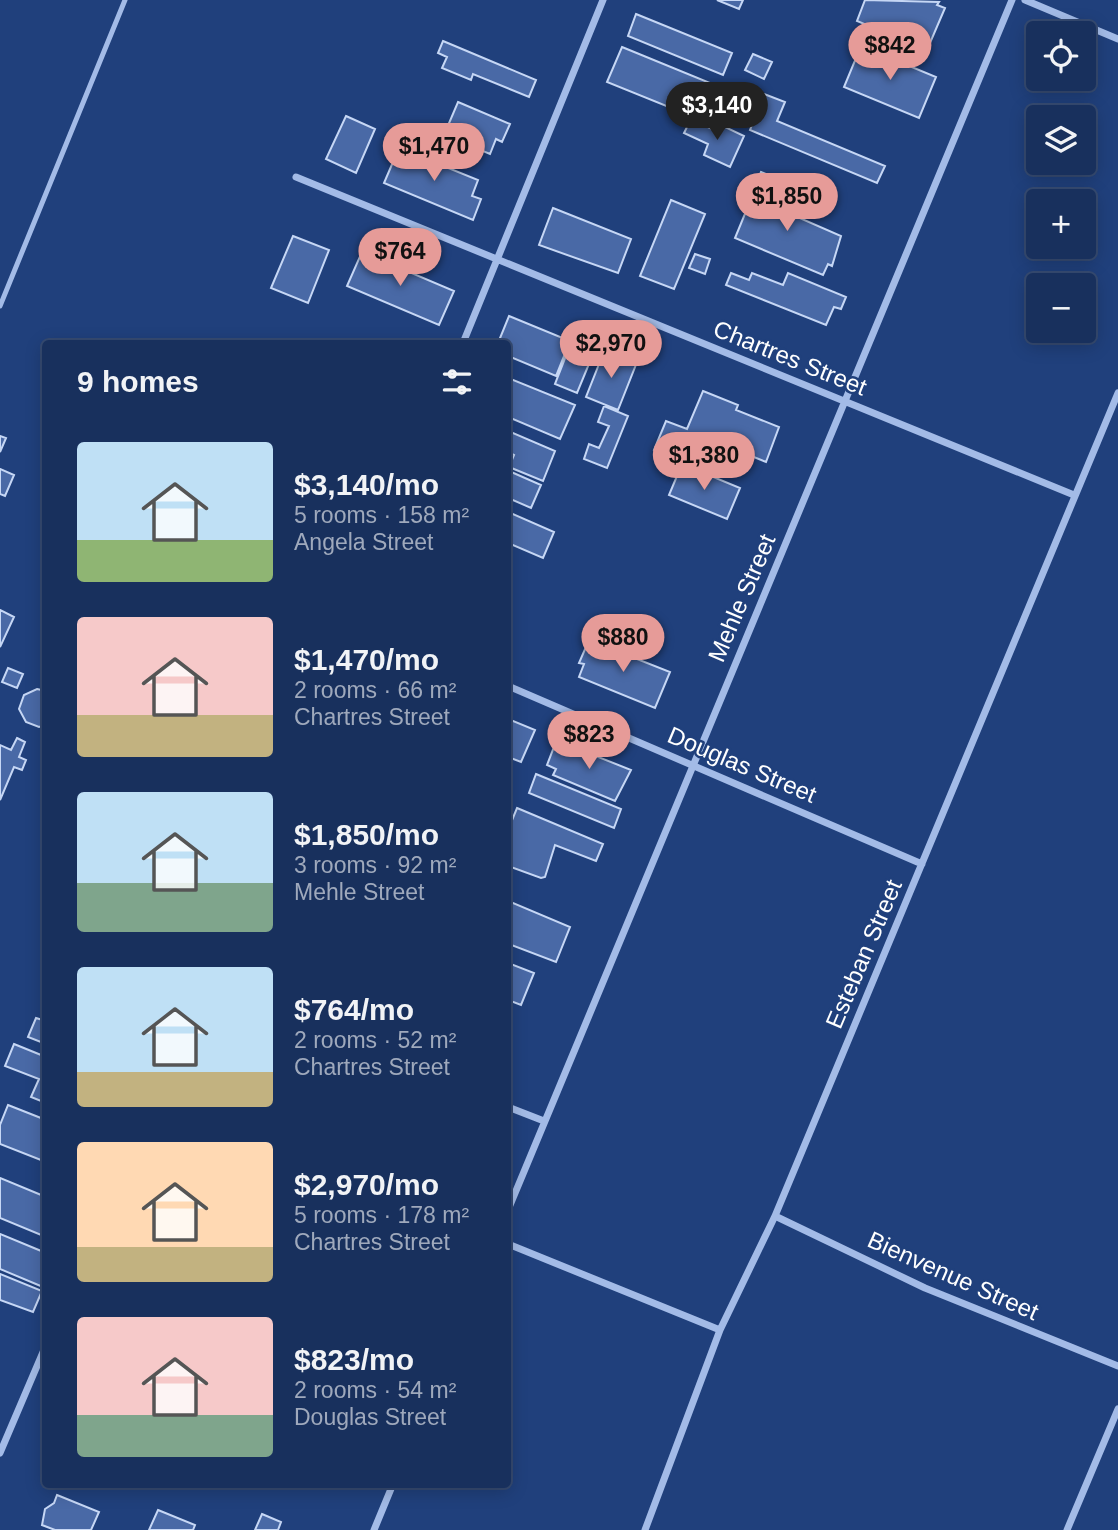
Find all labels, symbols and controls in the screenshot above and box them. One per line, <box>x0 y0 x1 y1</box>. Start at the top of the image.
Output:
map controls <box>1026 21 1096 343</box>
button: locate <box>1026 21 1096 91</box>
pin: $842 <box>849 22 931 82</box>
text: $842 <box>864 32 916 58</box>
pin: $3,140 <box>660 82 774 142</box>
text: $3,140 <box>682 92 752 118</box>
button: layers <box>1026 105 1096 175</box>
pin: $1,470 <box>377 124 491 183</box>
text: $1,470 <box>399 133 469 159</box>
pin: $1,850 <box>730 174 844 233</box>
text: $1,850 <box>752 183 822 209</box>
button: + <box>1026 189 1096 259</box>
pin: $764 <box>359 229 441 288</box>
text: $764 <box>374 238 426 264</box>
button: − <box>1026 273 1096 343</box>
street label: Chartres Street <box>710 315 871 401</box>
pin: $2,970 <box>554 320 668 380</box>
text: $2,970 <box>576 330 646 356</box>
icon: filters <box>438 363 476 401</box>
text: 9 homes <box>77 365 199 398</box>
pin: $1,380 <box>647 433 761 492</box>
text: $1,380 <box>669 442 739 468</box>
text: $3,140/mo <box>294 468 439 501</box>
icon: home <box>133 470 217 554</box>
text: 5 rooms · 158 m² <box>294 502 469 528</box>
text: Angela Street <box>294 529 433 555</box>
street label: Mehle Street <box>703 530 781 666</box>
pin: $880 <box>582 614 664 674</box>
text: $880 <box>597 624 649 650</box>
text: $1,470/mo <box>294 643 439 676</box>
icon: home <box>133 645 217 729</box>
text: 2 rooms · 66 m² <box>294 677 456 703</box>
text: Chartres Street <box>294 704 450 730</box>
pin: $823 <box>548 712 630 771</box>
text: $823 <box>563 721 615 747</box>
street label: Douglas Street <box>664 721 821 808</box>
text: $1,850/mo <box>294 818 439 851</box>
icon: home <box>133 820 217 904</box>
text: 3 rooms · 92 m² <box>294 852 456 878</box>
street label: Esteban Street <box>820 875 907 1032</box>
text: Mehle Street <box>294 879 424 905</box>
text: $764/mo <box>294 993 414 1026</box>
icon: home <box>133 995 217 1079</box>
text: 2 rooms · 52 m² <box>294 1027 456 1053</box>
text: Chartres Street <box>294 1054 450 1080</box>
text: $2,970/mo <box>294 1168 439 1201</box>
icon: home <box>133 1170 217 1254</box>
text: 5 rooms · 178 m² <box>294 1202 469 1228</box>
street label: Bienvenue Street <box>864 1226 1043 1325</box>
text: Chartres Street <box>294 1229 450 1255</box>
text: $823/mo <box>294 1343 414 1376</box>
icon: home <box>133 1345 217 1429</box>
text: 2 rooms · 54 m² <box>294 1377 456 1403</box>
text: Douglas Street <box>294 1404 446 1430</box>

